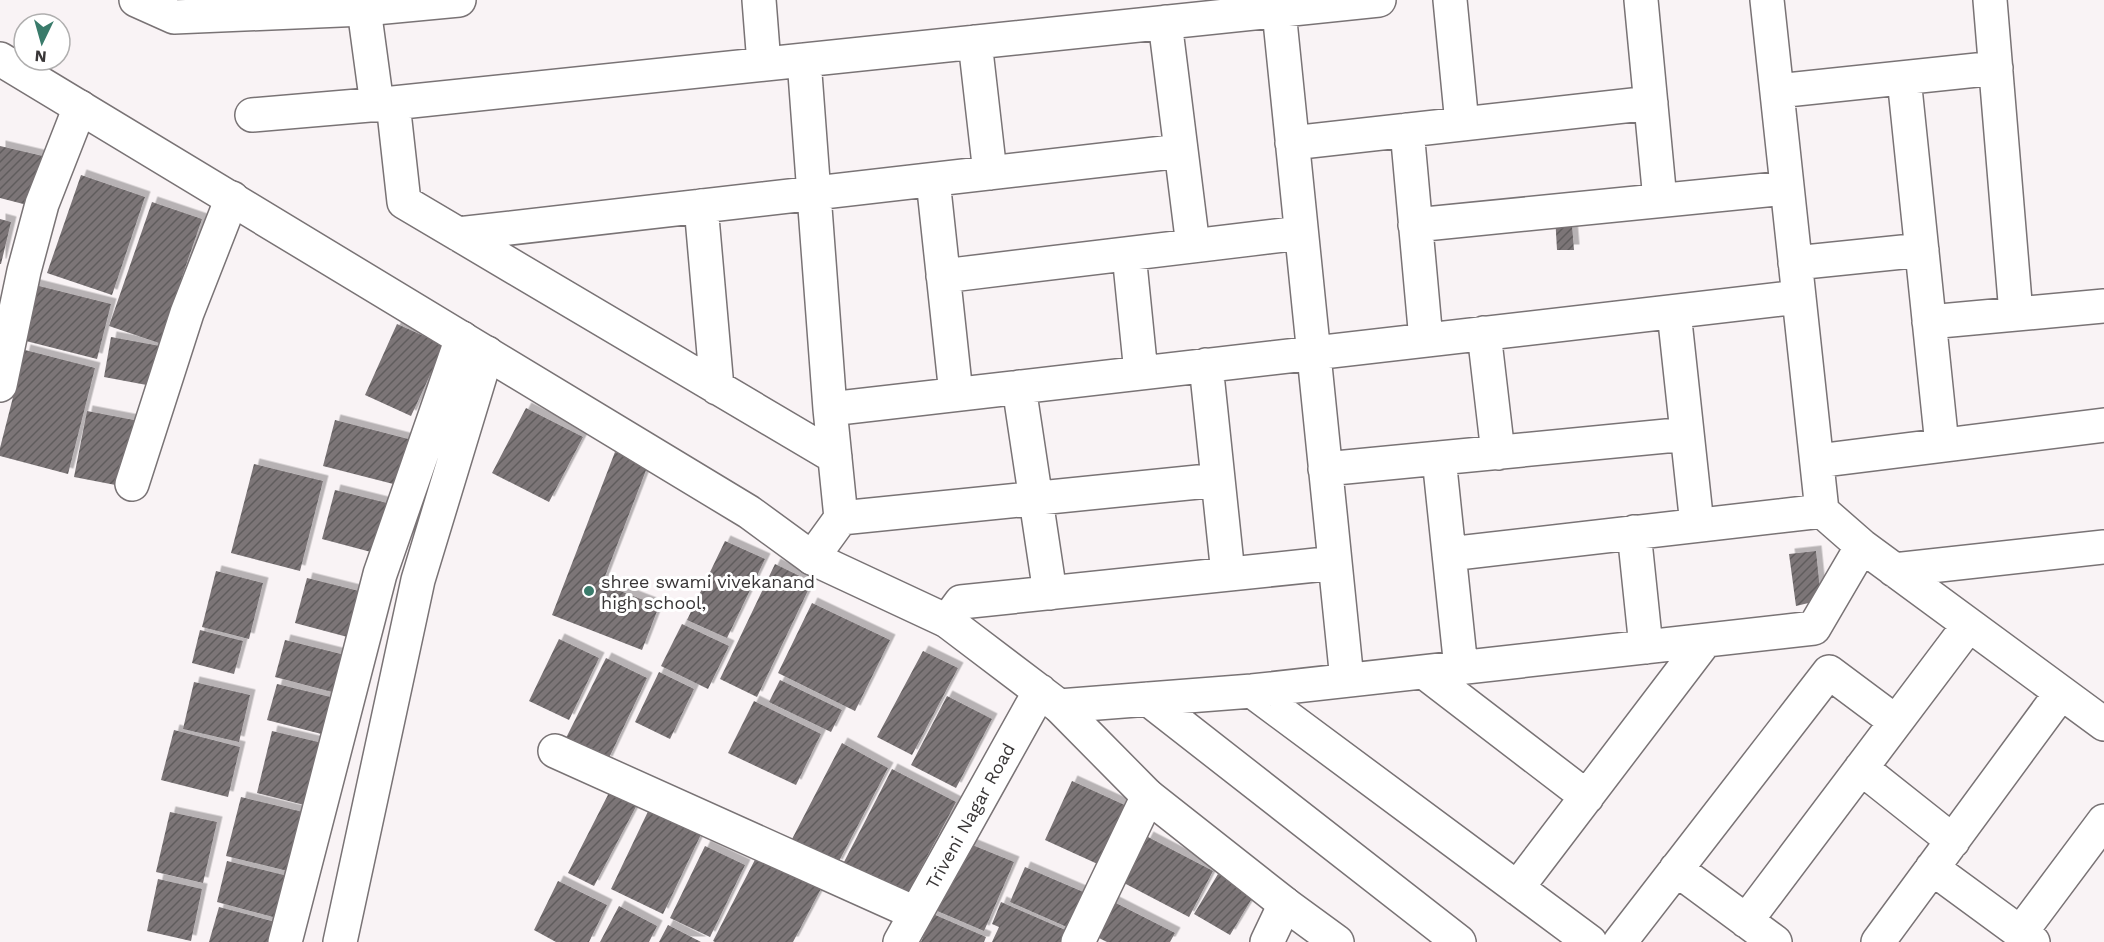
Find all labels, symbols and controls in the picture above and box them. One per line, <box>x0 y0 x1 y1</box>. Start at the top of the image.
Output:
north arrow <box>12 12 72 72</box>
text: N <box>34 46 47 66</box>
place label: shree swami vivekanand high school, <box>601 571 815 613</box>
marker: shree swami vivekanand high school, <box>582 584 596 598</box>
street label: Triveni Nagar Road <box>921 739 1019 893</box>

